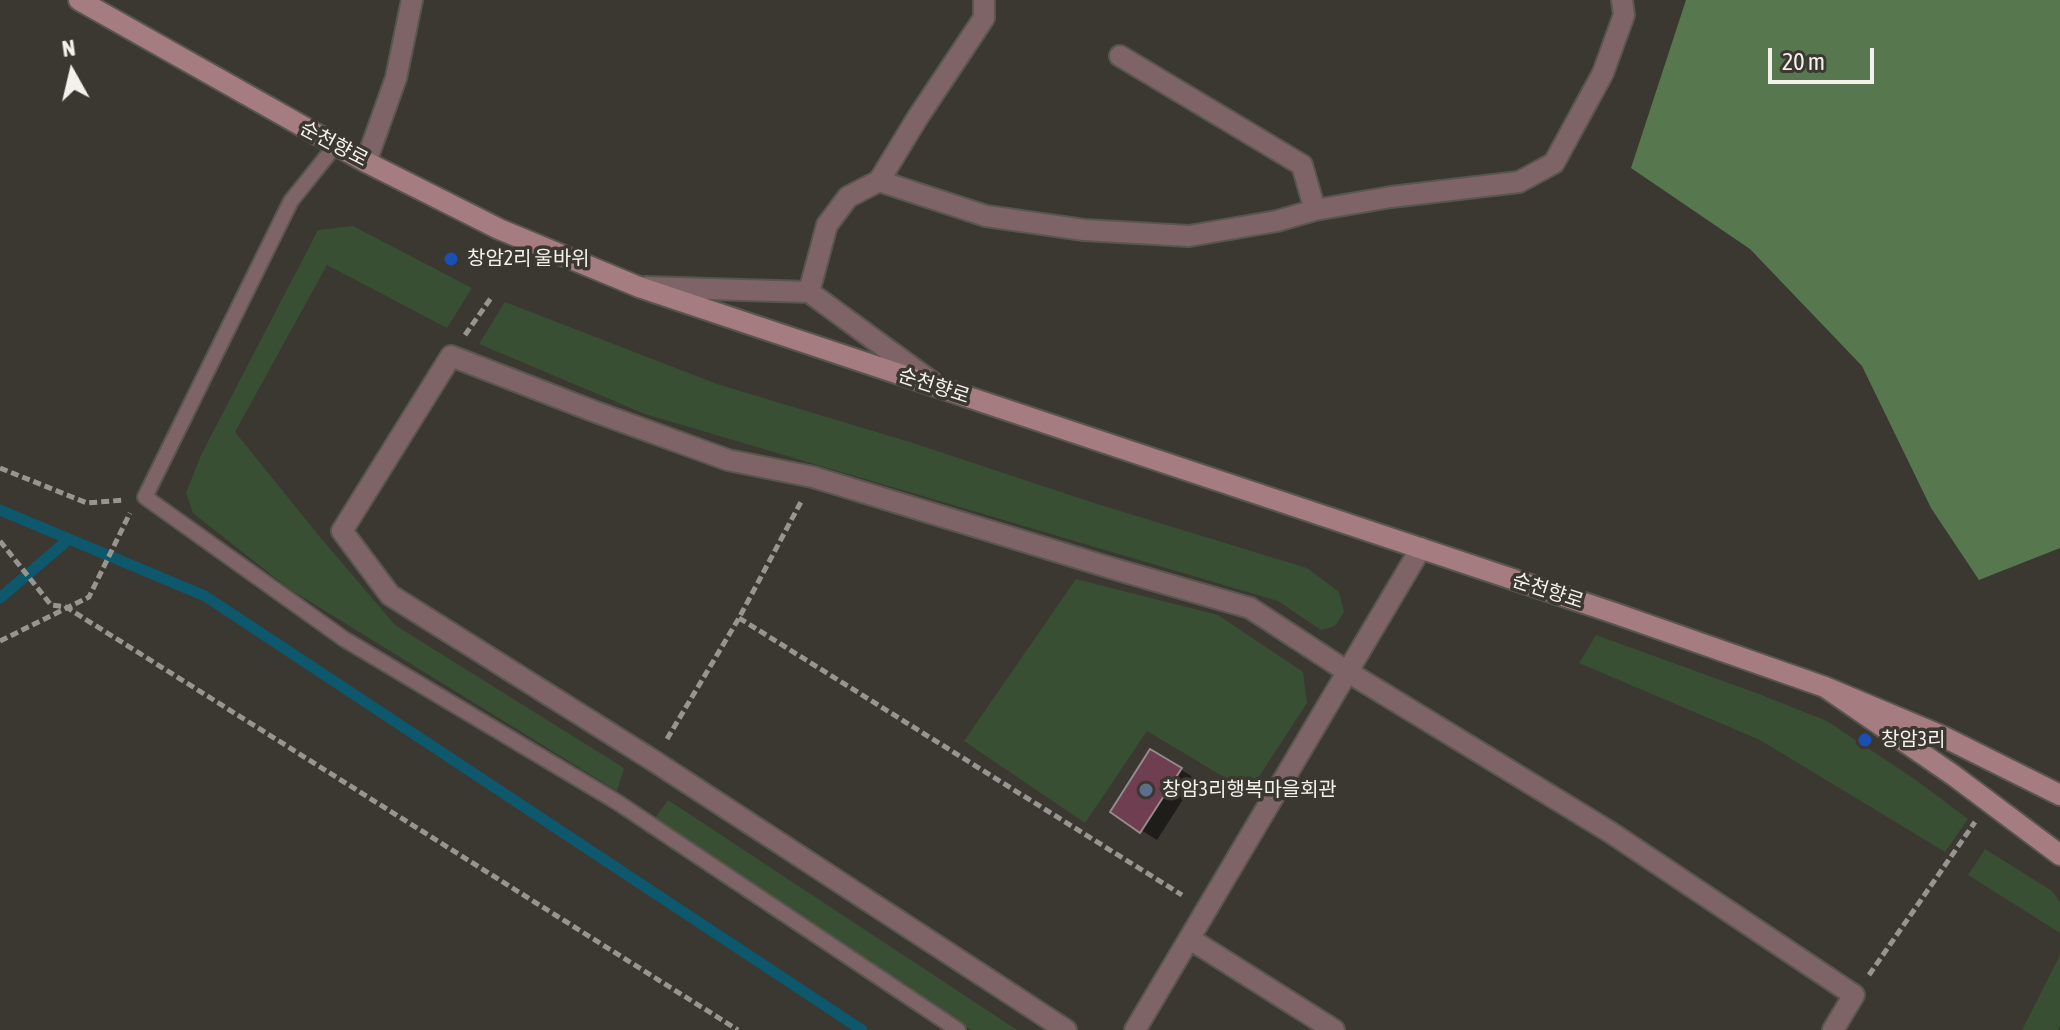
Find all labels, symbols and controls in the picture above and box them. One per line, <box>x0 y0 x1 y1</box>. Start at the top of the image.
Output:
north arrow <box>32 32 112 112</box>
scale bar <box>1772 32 1878 82</box>
text: N <box>60 34 77 62</box>
text: 20 m <box>1782 48 1825 75</box>
street label: 순천향로 <box>296 116 372 172</box>
place label: 창암2리 울바위 <box>467 247 590 271</box>
marker: 창암2리 울바위 <box>442 250 460 268</box>
street label: 순천향로 <box>895 363 973 409</box>
street label: 순천향로 <box>1509 568 1587 614</box>
place label: 창암3리 <box>1881 728 1946 752</box>
marker: 창암3리 <box>1856 731 1874 749</box>
place label: 창암3리행복마을회관 <box>1162 778 1337 802</box>
marker: 창암3리행복마을회관 <box>1137 781 1155 799</box>

